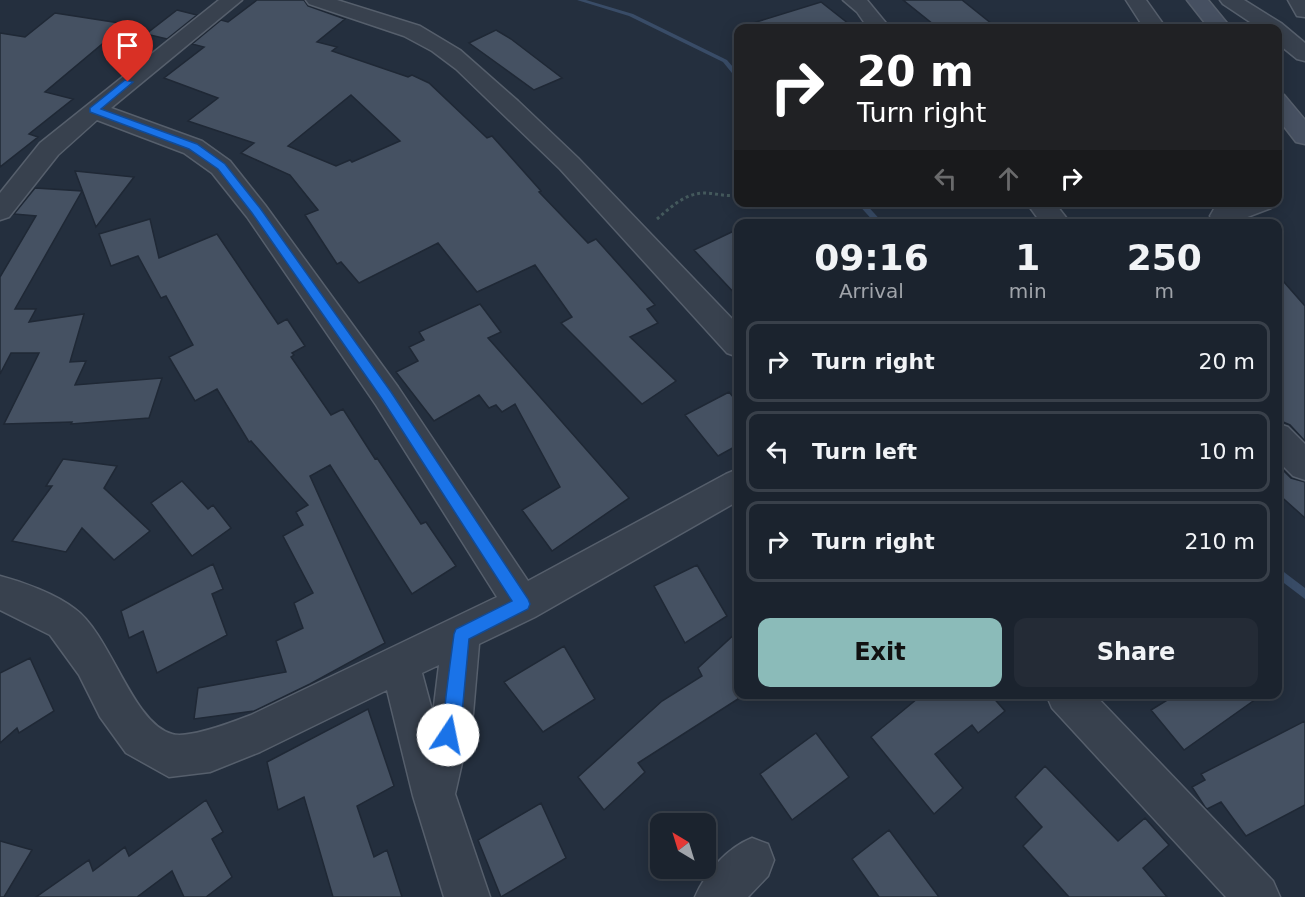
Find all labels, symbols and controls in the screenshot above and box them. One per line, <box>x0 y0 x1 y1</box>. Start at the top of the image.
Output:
pin <box>102 20 153 82</box>
icon: arrive <box>111 29 144 62</box>
text: 20 m <box>857 47 974 96</box>
icon: right <box>758 48 836 126</box>
text: Turn right <box>857 97 986 128</box>
icon: left <box>929 162 962 195</box>
icon: ahead <box>992 162 1025 195</box>
icon: right <box>1055 162 1088 195</box>
text: 09:16 <box>814 237 929 278</box>
text: 1 <box>1015 237 1040 278</box>
text: 250 <box>1127 237 1202 278</box>
text: Arrival <box>839 279 904 303</box>
text: min <box>1009 279 1047 303</box>
text: m <box>1155 279 1174 303</box>
icon: right <box>761 345 794 378</box>
text: Turn right <box>812 349 935 374</box>
text: 20 m <box>1199 349 1255 374</box>
icon: left <box>761 435 794 468</box>
text: Turn left <box>812 439 917 464</box>
text: 10 m <box>1199 439 1255 464</box>
icon: right <box>761 525 794 558</box>
text: Turn right <box>812 529 935 554</box>
text: 210 m <box>1185 529 1255 554</box>
button: Exit <box>758 618 1002 687</box>
button: Share <box>1014 618 1258 687</box>
position arrow <box>416 703 480 767</box>
north arrow <box>650 813 716 879</box>
map controls <box>650 813 716 879</box>

